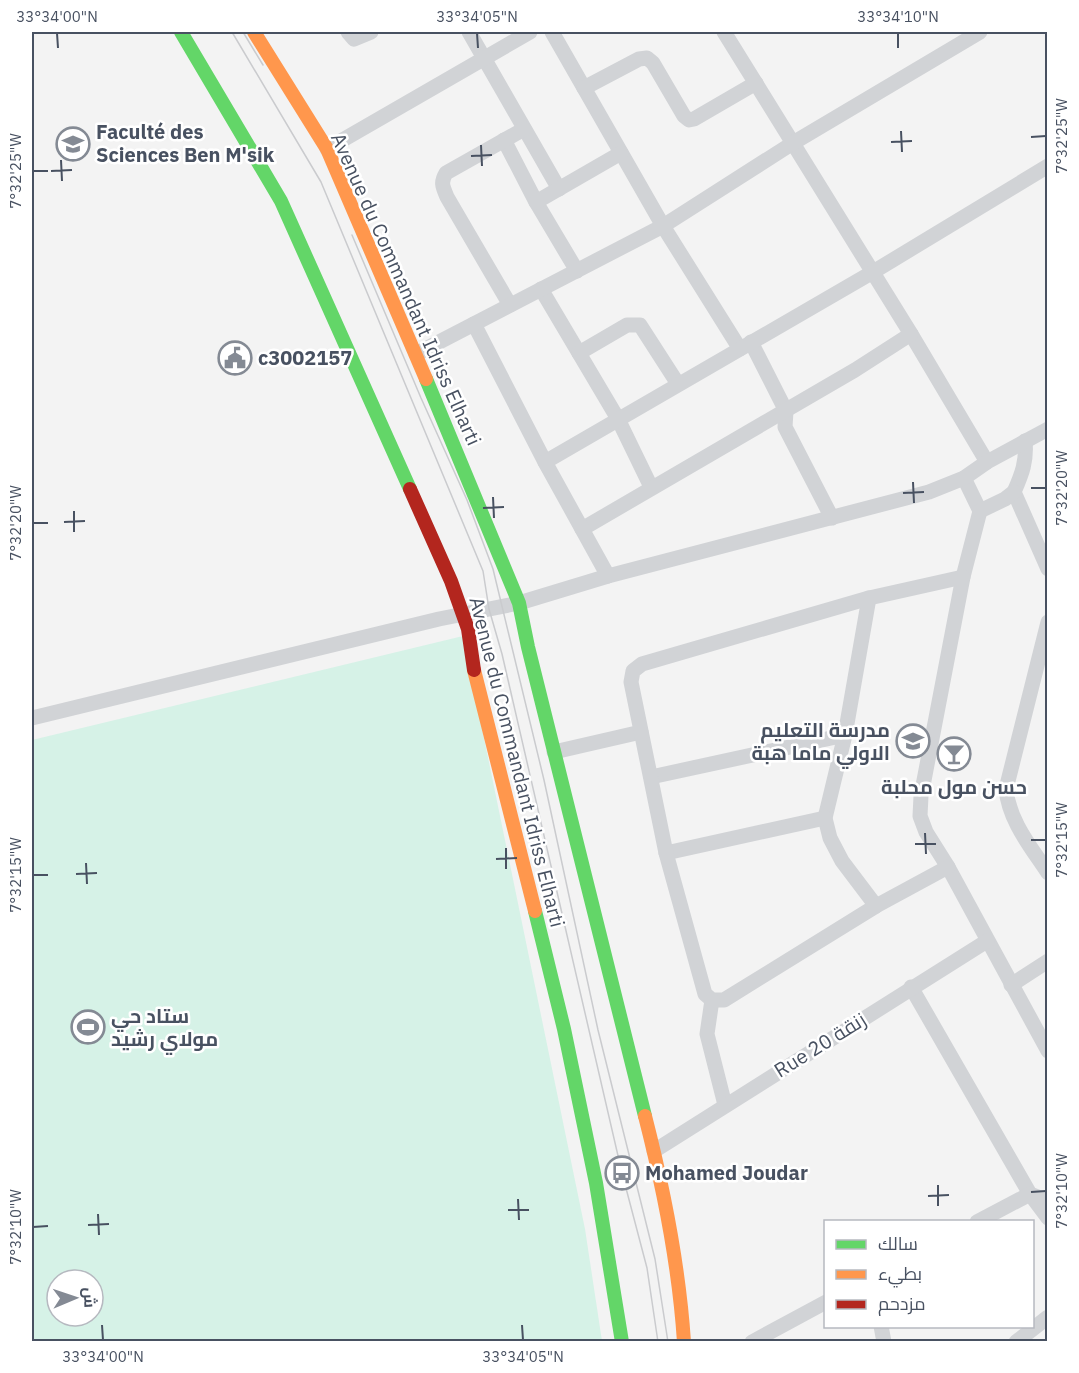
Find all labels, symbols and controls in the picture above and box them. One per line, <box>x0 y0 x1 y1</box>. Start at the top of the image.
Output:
text: 33°34'00"N <box>16 7 98 26</box>
text: 33°34'05"N <box>436 7 518 26</box>
text: 33°34'10"N <box>857 7 939 26</box>
text: 7°32'25"W <box>1052 98 1071 174</box>
place label: Faculté des Sciences Ben M'sik <box>96 118 275 168</box>
school or university icon: Faculté des Sciences Ben M'sik <box>55 126 91 162</box>
street label: Avenue du Commandant Idriss Elharti <box>325 128 488 449</box>
text: 7°32'25"W <box>6 133 25 209</box>
public building icon: c3002157 <box>217 340 253 376</box>
place label: c3002157 <box>258 344 352 371</box>
text: 7°32'20"W <box>1052 450 1071 526</box>
text: 7°32'20"W <box>6 485 25 561</box>
street label: Avenue du Commandant Idriss Elharti <box>463 594 572 930</box>
place label: مدرسة التعليم الاولي ماما هبة <box>751 716 890 769</box>
school or university icon: مدرسة التعليم الاولي ماما هبة <box>895 723 931 759</box>
bar icon: حسن مول محلبة <box>936 736 972 772</box>
place label: حسن مول محلبة <box>881 773 1027 800</box>
text: 7°32'15"W <box>1052 802 1071 878</box>
text: 7°32'15"W <box>6 837 25 913</box>
place label: ستاد حي مولاي رشيد <box>111 1002 218 1055</box>
street label: Rue 20 زنقة <box>769 1006 871 1083</box>
sports icon: ستاد حي مولاي رشيد <box>70 1009 106 1045</box>
text: 7°32'10"W <box>1052 1153 1071 1229</box>
bus stop icon: Mohamed Joudar <box>604 1155 640 1191</box>
place label: Mohamed Joudar <box>645 1159 808 1186</box>
text: 7°32'10"W <box>6 1189 25 1265</box>
legend <box>824 1220 1034 1328</box>
text: سالك <box>878 1232 918 1255</box>
text: بطيء <box>878 1262 922 1288</box>
north arrow <box>45 1268 105 1328</box>
text: ش <box>80 1287 100 1308</box>
text: مزدحم <box>878 1292 926 1316</box>
text: 33°34'00"N <box>62 1347 144 1366</box>
text: 33°34'05"N <box>482 1347 564 1366</box>

